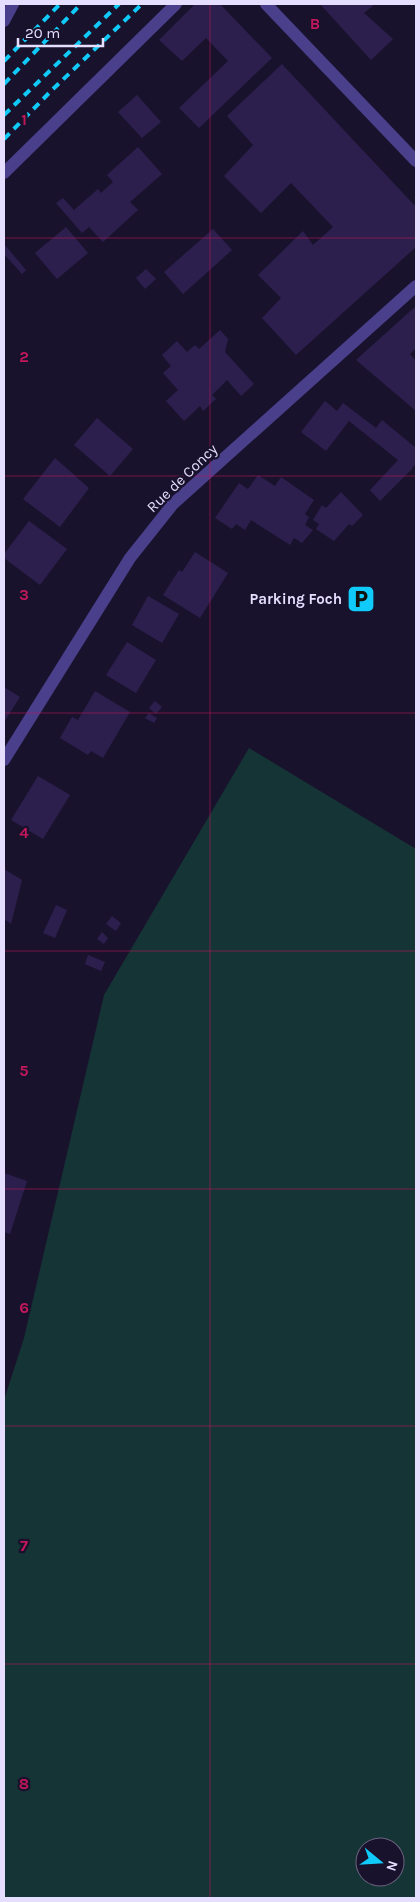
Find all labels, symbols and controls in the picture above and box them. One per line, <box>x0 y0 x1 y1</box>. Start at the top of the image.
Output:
text: B <box>310 14 320 33</box>
scale bar <box>18 15 102 47</box>
text: 20 m <box>25 24 60 42</box>
text: 1 <box>21 110 27 129</box>
text: 2 <box>19 347 29 366</box>
street label: Rue de Concy <box>143 440 221 516</box>
parking icon: Parking Foch <box>346 584 376 614</box>
text: 3 <box>19 585 29 604</box>
place label: Parking Foch <box>249 590 342 608</box>
text: 4 <box>19 823 29 842</box>
text: 5 <box>19 1061 29 1080</box>
text: 6 <box>19 1298 29 1317</box>
text: 7 <box>20 1536 28 1555</box>
text: 8 <box>19 1774 29 1793</box>
north arrow <box>355 1837 405 1887</box>
text: N <box>382 1858 402 1873</box>

